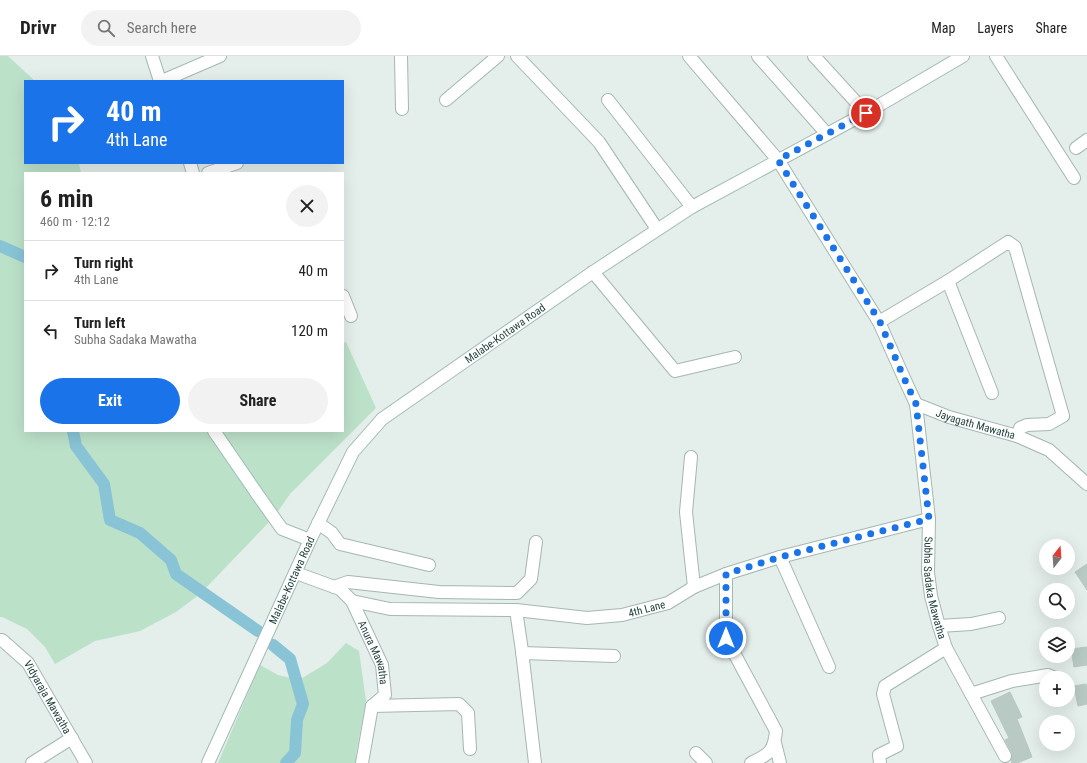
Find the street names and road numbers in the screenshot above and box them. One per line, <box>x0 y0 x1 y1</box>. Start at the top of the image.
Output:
street label: Malabe-Kottawa Road <box>463 301 548 366</box>
street label: Jayagath Mawatha <box>934 406 1017 442</box>
street label: Malabe-Kottawa Road <box>266 534 318 626</box>
street label: Subha Sadaka Mawatha <box>921 536 949 641</box>
street label: 4th Lane <box>627 598 667 620</box>
street label: Anura Mawatha <box>355 619 390 685</box>
street label: Vidyaraja Mawatha <box>21 658 74 736</box>

